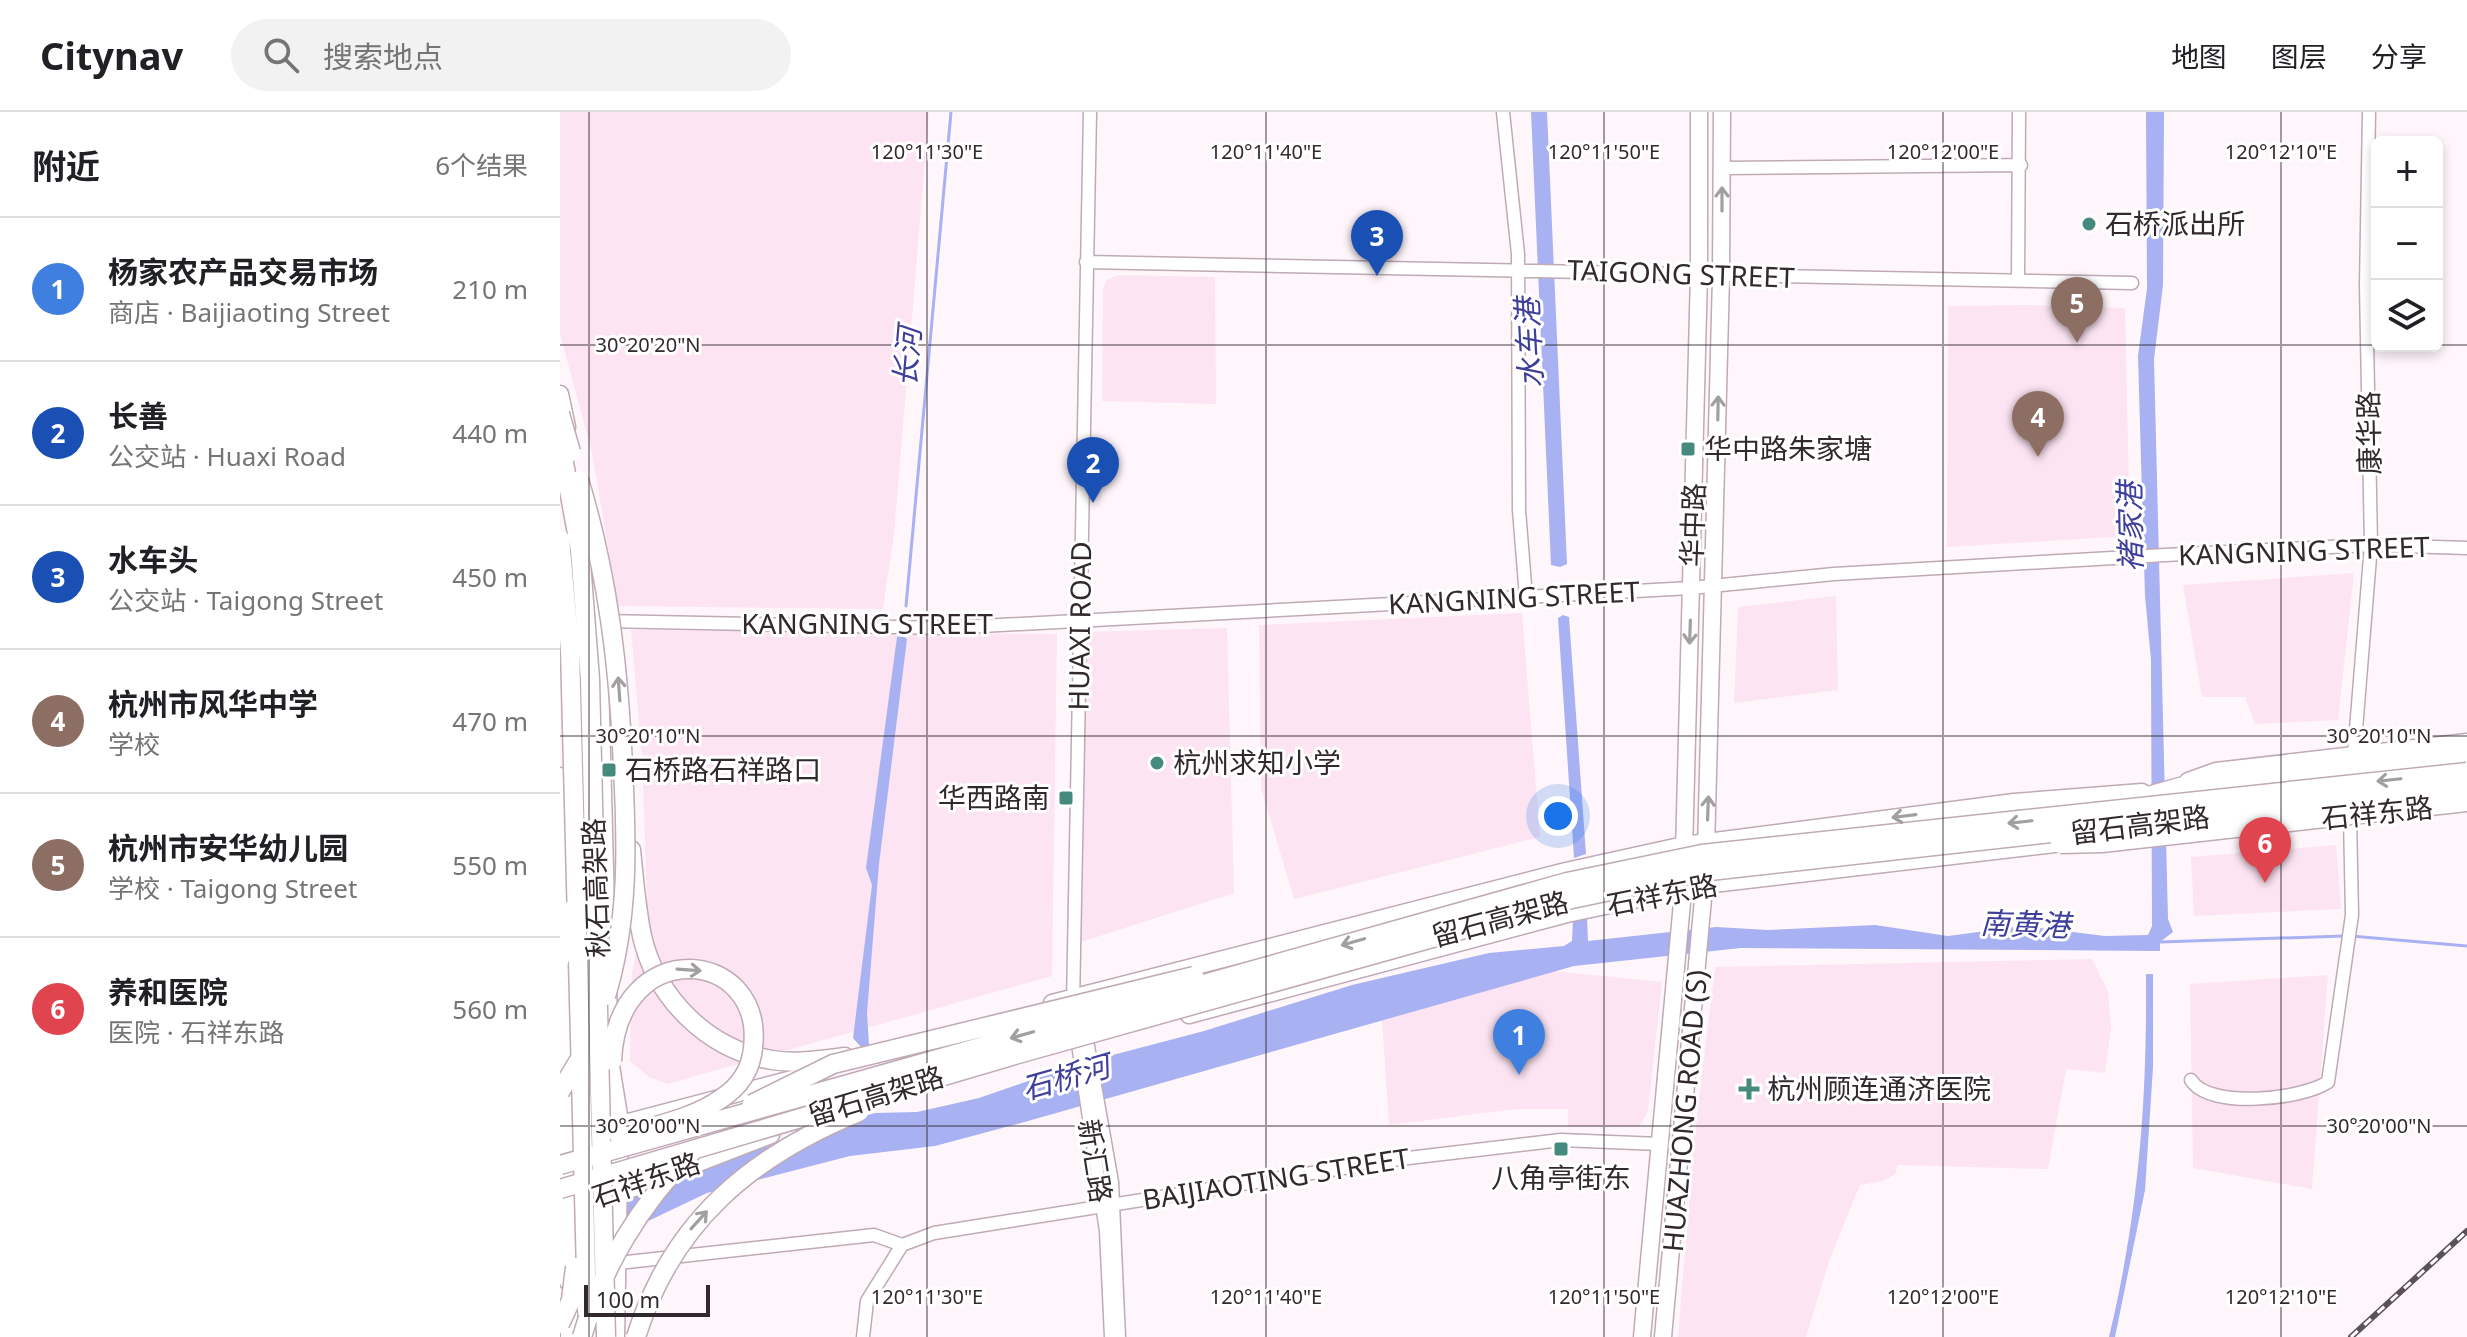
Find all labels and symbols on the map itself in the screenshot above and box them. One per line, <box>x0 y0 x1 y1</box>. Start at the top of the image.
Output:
text: 120°11'30"E <box>871 138 983 165</box>
text: 120°11'40"E <box>1210 138 1322 165</box>
text: 120°11'50"E <box>1548 138 1660 165</box>
text: 120°12'00"E <box>1887 138 1999 165</box>
text: 120°12'10"E <box>2225 138 2337 165</box>
one-way arrow <box>1714 186 1730 213</box>
place label: 石桥派出所 <box>2105 204 2245 242</box>
pin: 3 <box>1351 210 1403 276</box>
marker: 石桥派出所 <box>2080 215 2098 233</box>
street label: TAIGONG STREET <box>1567 250 1796 296</box>
pin: 5 <box>2051 277 2103 343</box>
water label: 水车港 <box>1505 293 1551 389</box>
water label: 长河 <box>883 320 930 389</box>
text: 30°20'20"N <box>595 331 701 358</box>
pin: 4 <box>2012 391 2064 457</box>
street label: 康华路 <box>2348 391 2388 475</box>
one-way arrow <box>1710 395 1726 422</box>
place label: 华中路朱家塘 <box>1704 429 1872 467</box>
pin: 2 <box>1067 437 1119 503</box>
marker: 华中路朱家塘 <box>1679 440 1697 458</box>
water label: 褚家港 <box>2108 478 2151 572</box>
street label: 华中路 <box>1672 482 1712 568</box>
street label: KANGNING STREET <box>2178 527 2431 573</box>
street label: HUAXI ROAD <box>1059 541 1099 711</box>
street label: KANGNING STREET <box>1387 571 1641 623</box>
street label: KANGNING STREET <box>741 604 993 642</box>
one-way arrow <box>1682 618 1698 645</box>
one-way arrow <box>611 676 626 703</box>
text: 30°20'10"N <box>595 722 701 749</box>
text: 30°20'10"N <box>2326 722 2432 749</box>
place label: 杭州求知小学 <box>1173 743 1341 781</box>
place label: 石桥路石祥路口 <box>625 750 821 788</box>
marker: 杭州求知小学 <box>1148 754 1166 772</box>
marker: 石桥路石祥路口 <box>600 761 618 779</box>
one-way arrow <box>2377 773 2403 788</box>
place label: 华西路南 <box>938 778 1050 816</box>
street label: 石祥东路 <box>2319 787 2435 837</box>
marker: 华西路南 <box>1057 789 1075 807</box>
one-way arrow <box>1700 795 1716 822</box>
your location <box>1538 796 1578 836</box>
street label: 留石高架路 <box>2068 797 2212 851</box>
one-way arrow <box>1891 809 1918 824</box>
one-way arrow <box>2007 815 2034 830</box>
street label: 秋石高架路 <box>574 817 616 959</box>
pin: 6 <box>2239 817 2291 883</box>
street label: 石祥东路 <box>1603 865 1720 923</box>
street label: 留石高架路 <box>1427 882 1572 955</box>
water label: 南黄港 <box>1979 901 2075 946</box>
one-way arrow <box>1340 935 1366 950</box>
one-way arrow <box>675 963 702 978</box>
street label: HUAZHONG ROAD (S) <box>1653 968 1715 1253</box>
pin: 1 <box>1493 1009 1545 1075</box>
one-way arrow <box>1010 1028 1036 1043</box>
water label: 石桥河 <box>1017 1043 1119 1109</box>
street label: 留石高架路 <box>803 1056 948 1134</box>
place label: 杭州顾连通济医院 <box>1767 1069 1991 1107</box>
marker: 杭州顾连通济医院 <box>1738 1078 1760 1100</box>
text: 30°20'00"N <box>595 1112 701 1139</box>
text: 30°20'00"N <box>2326 1112 2432 1139</box>
street label: 新汇路 <box>1071 1116 1121 1205</box>
street label: BAIJIAOTING STREET <box>1139 1138 1413 1218</box>
marker: 八角亭街东 <box>1552 1140 1570 1158</box>
street label: 石祥东路 <box>587 1143 705 1215</box>
place label: 八角亭街东 <box>1491 1158 1631 1196</box>
one-way arrow <box>689 1210 708 1230</box>
scale bar <box>584 1281 710 1317</box>
text: 120°11'30"E <box>871 1283 983 1310</box>
text: 120°11'40"E <box>1210 1283 1322 1310</box>
text: 120°11'50"E <box>1548 1283 1660 1310</box>
text: 120°12'00"E <box>1887 1283 1999 1310</box>
text: 120°12'10"E <box>2225 1283 2337 1310</box>

